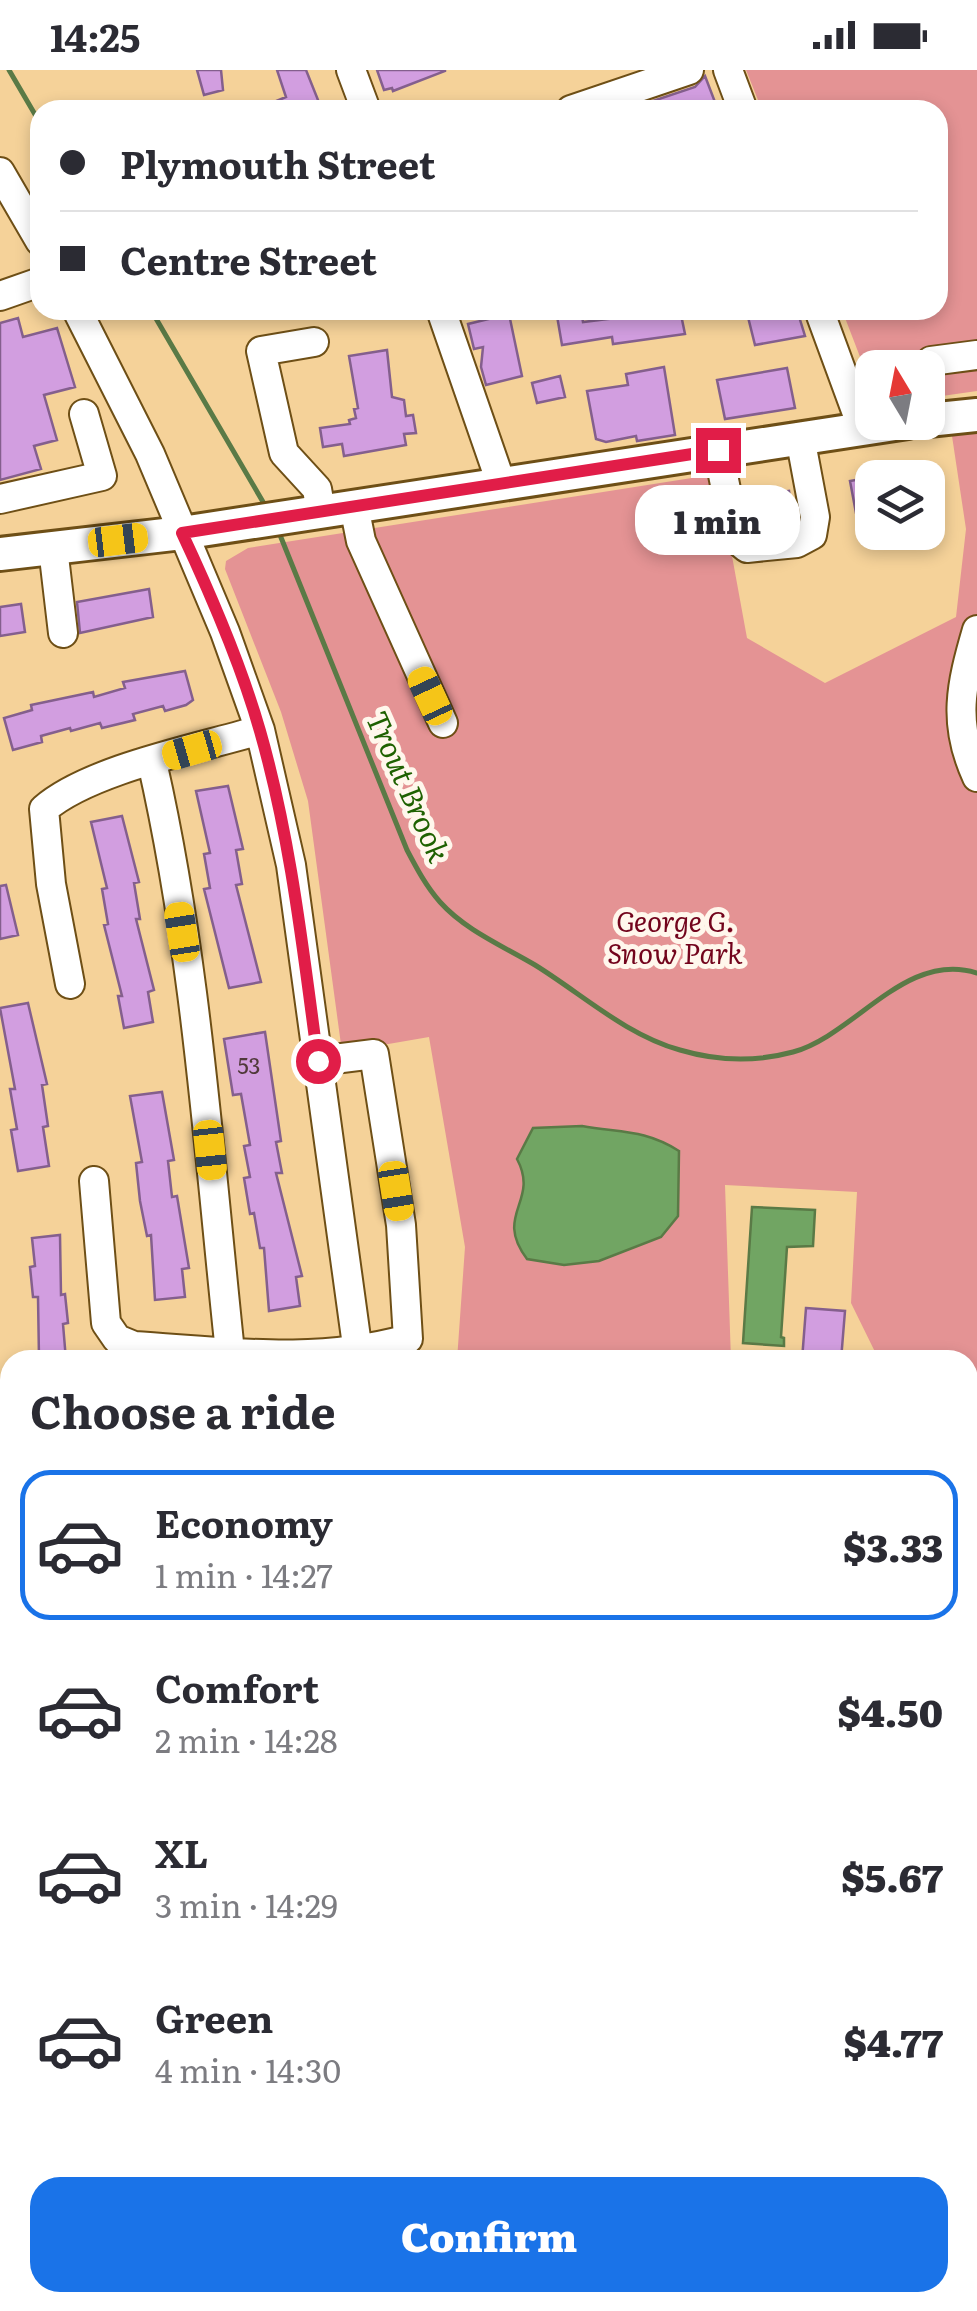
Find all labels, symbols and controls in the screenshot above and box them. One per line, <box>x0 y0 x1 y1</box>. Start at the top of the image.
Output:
text: 14:25 <box>50 7 140 64</box>
text: Plymouth Street <box>120 134 435 191</box>
text: Centre Street <box>120 230 377 287</box>
north arrow <box>855 350 945 440</box>
map controls <box>855 350 945 550</box>
route end <box>696 428 741 473</box>
button: layers <box>855 460 945 550</box>
callout: 1 min <box>636 485 800 555</box>
text: 1 min <box>674 496 761 544</box>
car <box>86 521 150 559</box>
car <box>404 662 456 730</box>
water label: Trout Brook <box>357 703 463 869</box>
car <box>159 727 225 773</box>
park label: George G. Snow Park <box>607 899 743 973</box>
car <box>162 900 202 964</box>
route start <box>296 1039 341 1084</box>
house number: 53 <box>237 1048 261 1081</box>
car <box>192 1119 228 1181</box>
car <box>376 1159 416 1223</box>
text: Choose a ride <box>30 1376 336 1443</box>
text: Economy <box>155 1493 333 1550</box>
icon: car <box>35 1500 125 1590</box>
text: $3.33 <box>843 1517 943 1574</box>
text: 1 min · 14:27 <box>155 1550 333 1598</box>
text: Comfort <box>155 1658 319 1715</box>
icon: car <box>35 1665 125 1755</box>
text: $4.50 <box>837 1682 943 1739</box>
text: 2 min · 14:28 <box>155 1715 338 1763</box>
text: XL <box>155 1823 208 1880</box>
icon: car <box>35 1830 125 1920</box>
text: $5.67 <box>841 1847 943 1904</box>
text: 3 min · 14:29 <box>155 1880 338 1928</box>
text: Green <box>155 1988 273 2045</box>
icon: car <box>35 1995 125 2085</box>
text: $4.77 <box>843 2012 943 2069</box>
text: 4 min · 14:30 <box>155 2045 341 2093</box>
button: Confirm <box>30 2177 948 2292</box>

